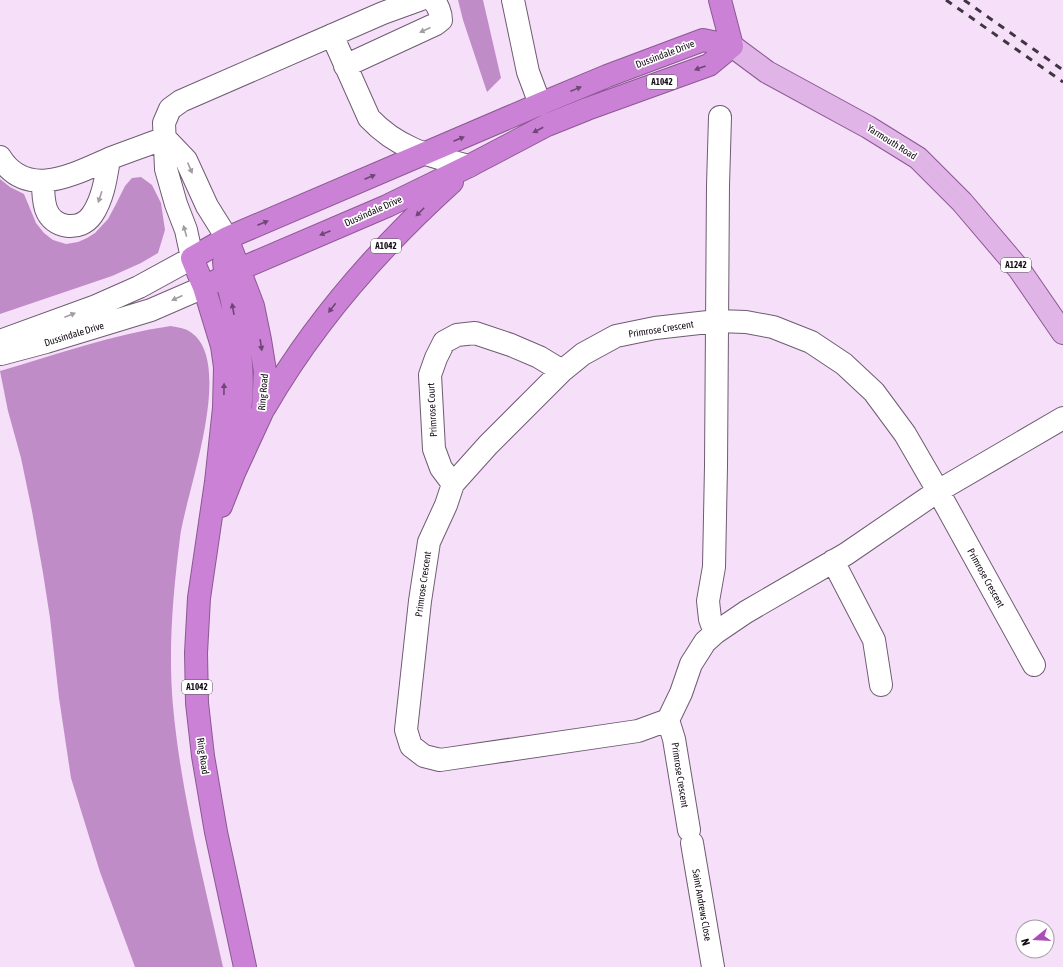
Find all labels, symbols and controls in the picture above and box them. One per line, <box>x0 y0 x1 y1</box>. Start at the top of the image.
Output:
one-way arrow <box>419 26 431 33</box>
street label: Dussindale Drive <box>634 38 696 70</box>
one-way arrow <box>694 65 706 71</box>
road number: A1042 <box>647 75 677 89</box>
one-way arrow <box>571 86 582 92</box>
street label: Yarmouth Road <box>865 122 919 162</box>
one-way arrow <box>532 126 544 133</box>
one-way arrow <box>453 135 465 141</box>
one-way arrow <box>187 162 193 174</box>
one-way arrow <box>364 174 375 180</box>
one-way arrow <box>97 192 103 204</box>
street label: Dussindale Drive <box>342 193 404 229</box>
one-way arrow <box>415 207 425 217</box>
one-way arrow <box>257 220 268 226</box>
one-way arrow <box>182 225 188 237</box>
one-way arrow <box>319 229 331 236</box>
road number: A1042 <box>371 239 401 253</box>
road number: A1242 <box>1001 258 1031 272</box>
one-way arrow <box>172 295 183 301</box>
one-way arrow <box>230 303 236 315</box>
one-way arrow <box>328 303 337 314</box>
one-way arrow <box>65 312 77 318</box>
street label: Primrose Crescent <box>628 318 695 340</box>
street label: Dussindale Drive <box>43 320 106 348</box>
one-way arrow <box>258 339 264 351</box>
street label: Ring Road <box>256 373 270 411</box>
one-way arrow <box>221 382 227 395</box>
street label: Primrose Court <box>425 383 439 437</box>
street label: Primrose Crescent <box>965 546 1007 610</box>
street label: Primrose Crescent <box>413 550 433 617</box>
road number: A1042 <box>182 680 212 694</box>
street label: Ring Road <box>195 737 211 775</box>
street label: Primrose Crescent <box>669 742 691 809</box>
street label: Saint Andrews Close <box>690 868 714 942</box>
north arrow <box>1015 919 1055 959</box>
text: N <box>1019 937 1032 947</box>

